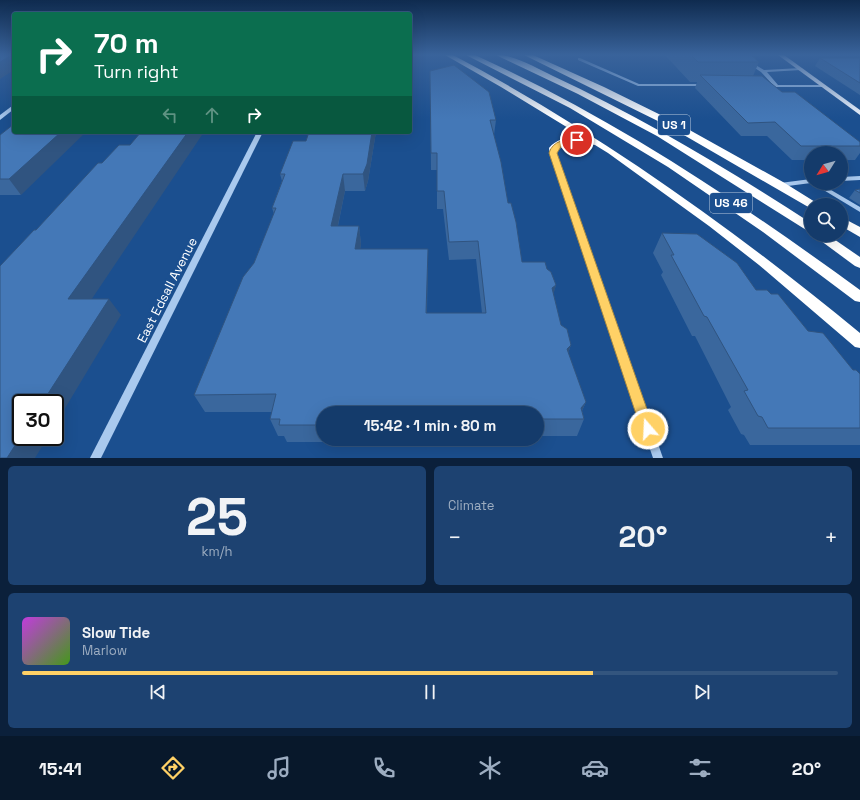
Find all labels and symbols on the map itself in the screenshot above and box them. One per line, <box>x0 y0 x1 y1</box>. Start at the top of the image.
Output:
road number: US 1 <box>658 115 690 135</box>
pin <box>560 123 594 157</box>
north arrow <box>804 146 848 190</box>
road number: US 46 <box>710 193 752 213</box>
street label: East Edsall Avenue <box>133 234 201 346</box>
speed limit sign: 30 <box>12 394 64 446</box>
position arrow <box>627 408 669 450</box>

